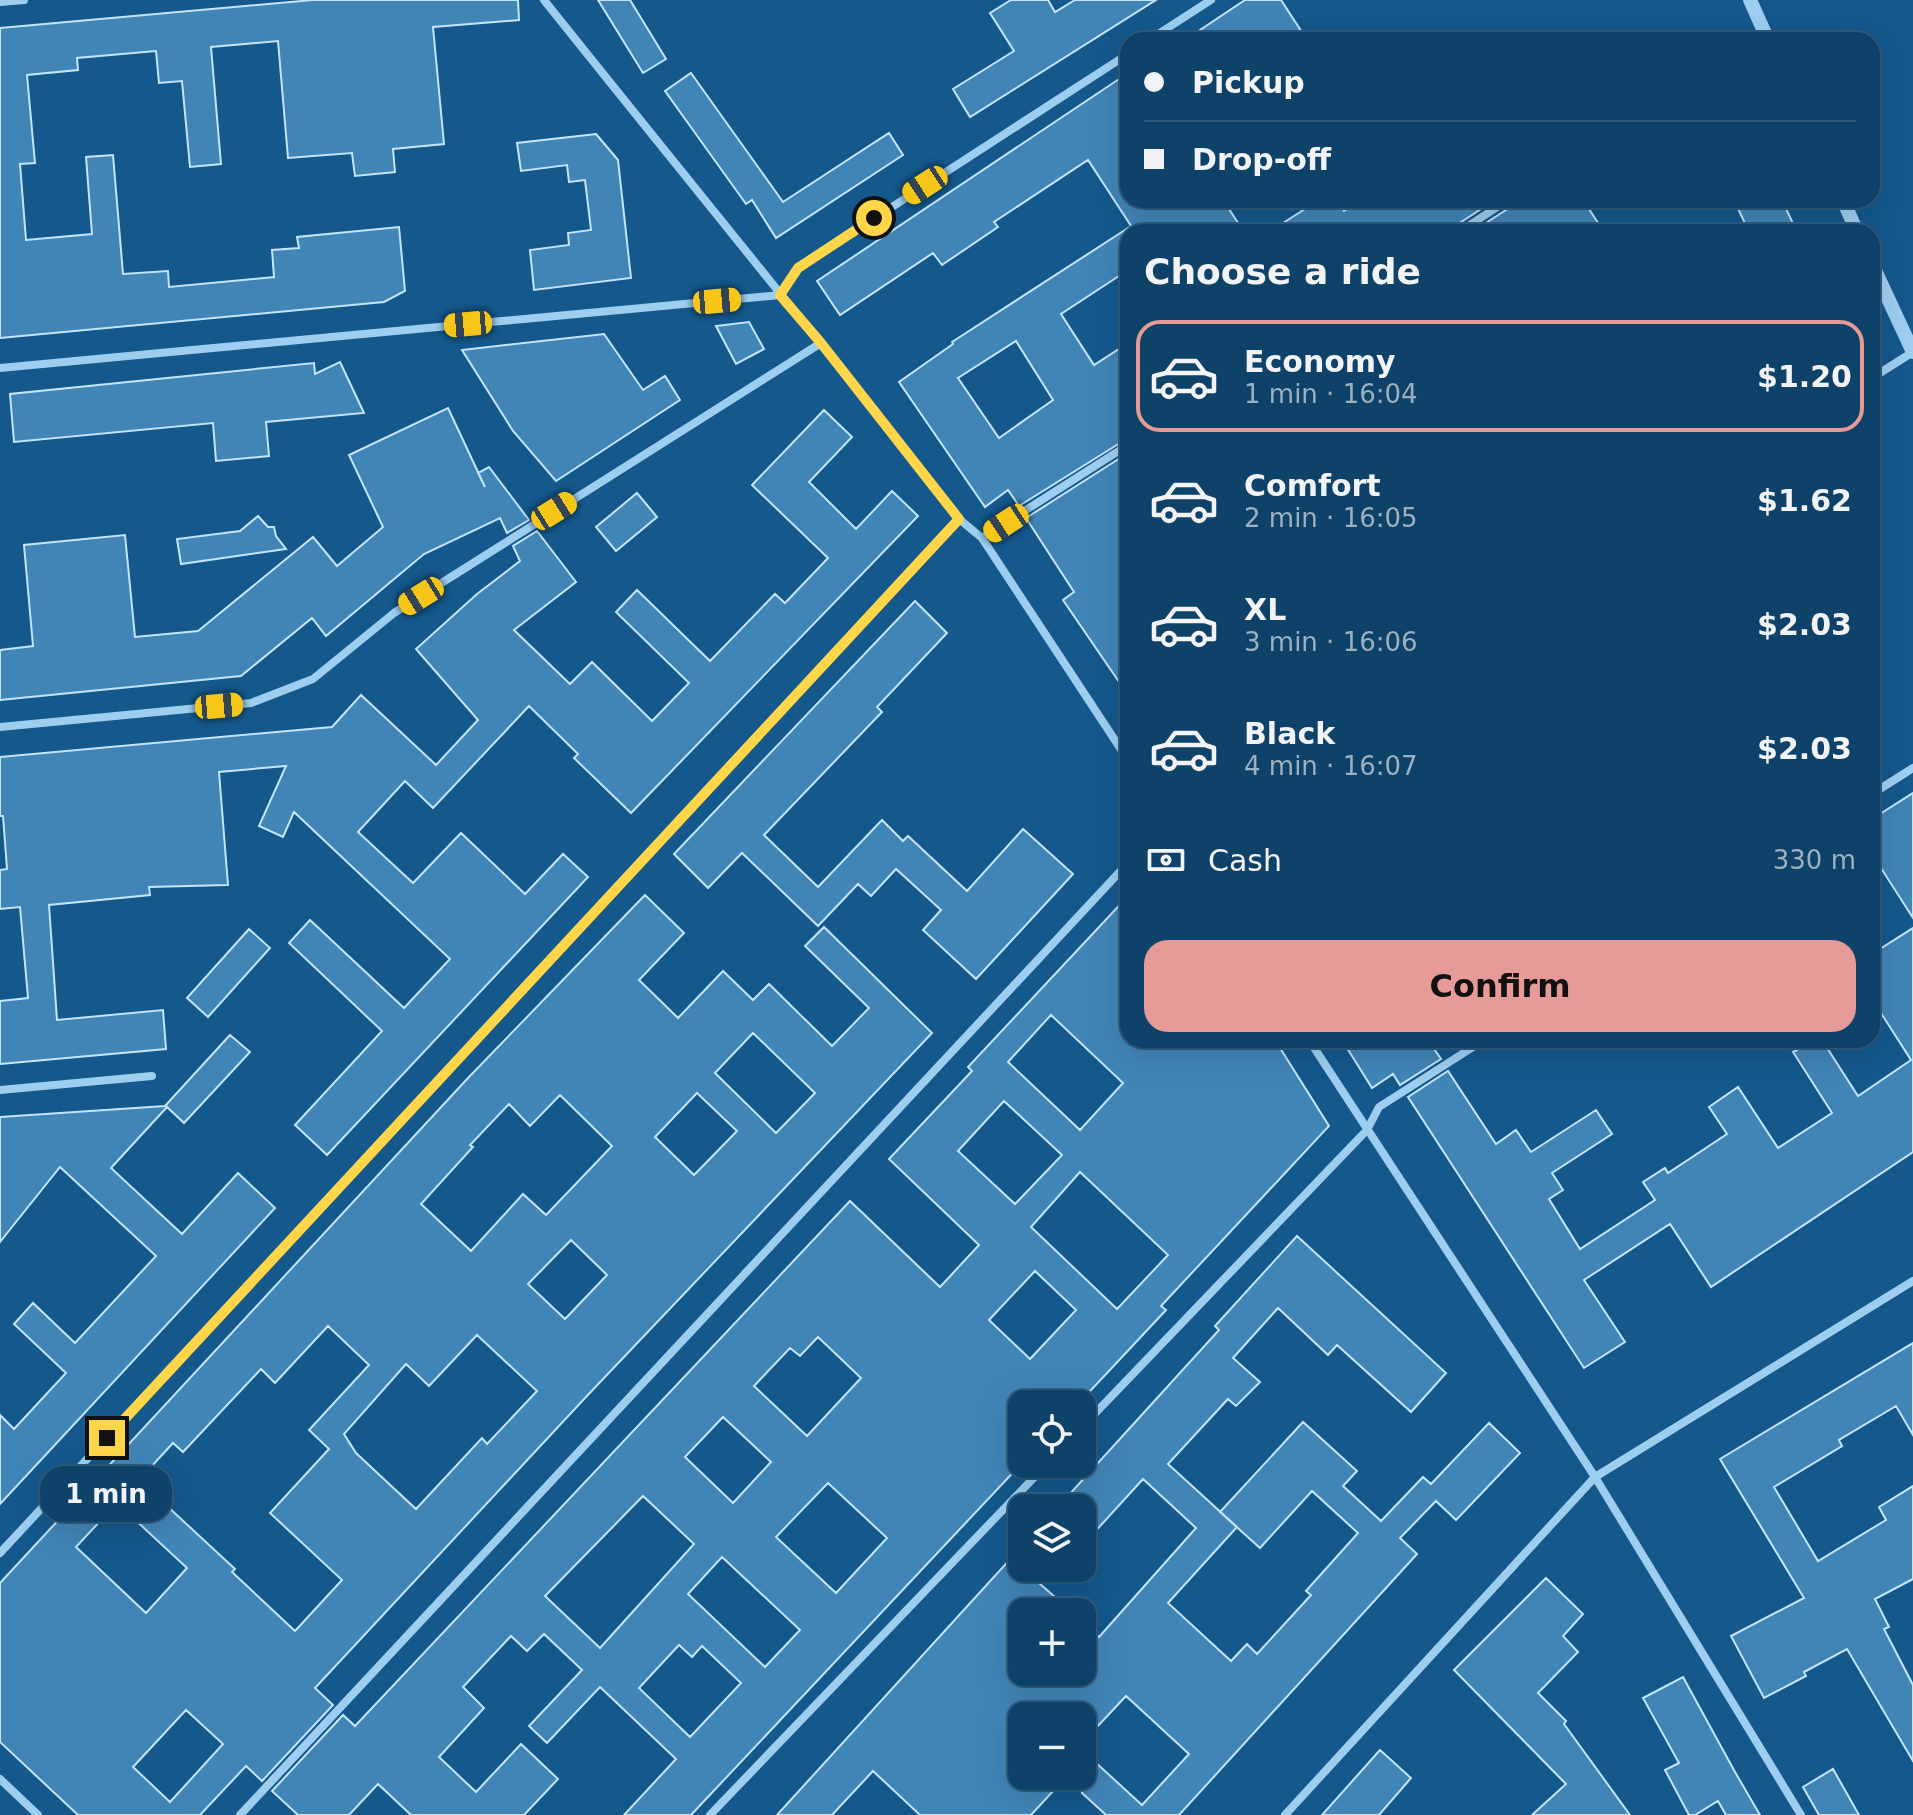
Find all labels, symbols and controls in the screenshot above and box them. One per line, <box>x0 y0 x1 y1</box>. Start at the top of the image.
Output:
text: Pickup <box>1192 65 1305 100</box>
text: Drop-off <box>1192 142 1331 177</box>
car <box>898 162 952 208</box>
route start <box>856 200 892 236</box>
text: Choose a ride <box>1144 251 1421 292</box>
car <box>692 287 742 315</box>
car <box>443 310 493 338</box>
icon: car <box>1148 340 1220 412</box>
text: Economy <box>1244 344 1396 379</box>
text: $1.20 <box>1757 359 1852 394</box>
text: 1 min · 16:04 <box>1244 379 1418 409</box>
icon: car <box>1148 464 1220 536</box>
text: Comfort <box>1244 468 1381 503</box>
text: $1.62 <box>1757 483 1852 518</box>
car <box>527 488 581 534</box>
car <box>979 500 1033 546</box>
text: 2 min · 16:05 <box>1244 503 1418 533</box>
car <box>394 573 448 619</box>
icon: car <box>1148 588 1220 660</box>
text: XL <box>1244 592 1286 627</box>
text: $2.03 <box>1757 607 1852 642</box>
text: 3 min · 16:06 <box>1244 627 1418 657</box>
car <box>194 692 244 720</box>
icon: car <box>1148 712 1220 784</box>
text: Black <box>1244 716 1335 751</box>
text: $2.03 <box>1757 731 1852 766</box>
text: 4 min · 16:07 <box>1244 751 1418 781</box>
icon: cash <box>1144 838 1188 882</box>
text: Cash <box>1208 843 1282 878</box>
text: 330 m <box>1773 845 1856 875</box>
button: Confirm <box>1144 940 1856 1032</box>
map controls <box>1008 1390 1096 1790</box>
button: locate <box>1008 1390 1096 1478</box>
route end <box>89 1420 125 1456</box>
callout: 1 min <box>41 1466 173 1522</box>
text: 1 min <box>65 1479 147 1509</box>
button: layers <box>1008 1494 1096 1582</box>
button: + <box>1008 1598 1096 1686</box>
button: − <box>1008 1702 1096 1790</box>

